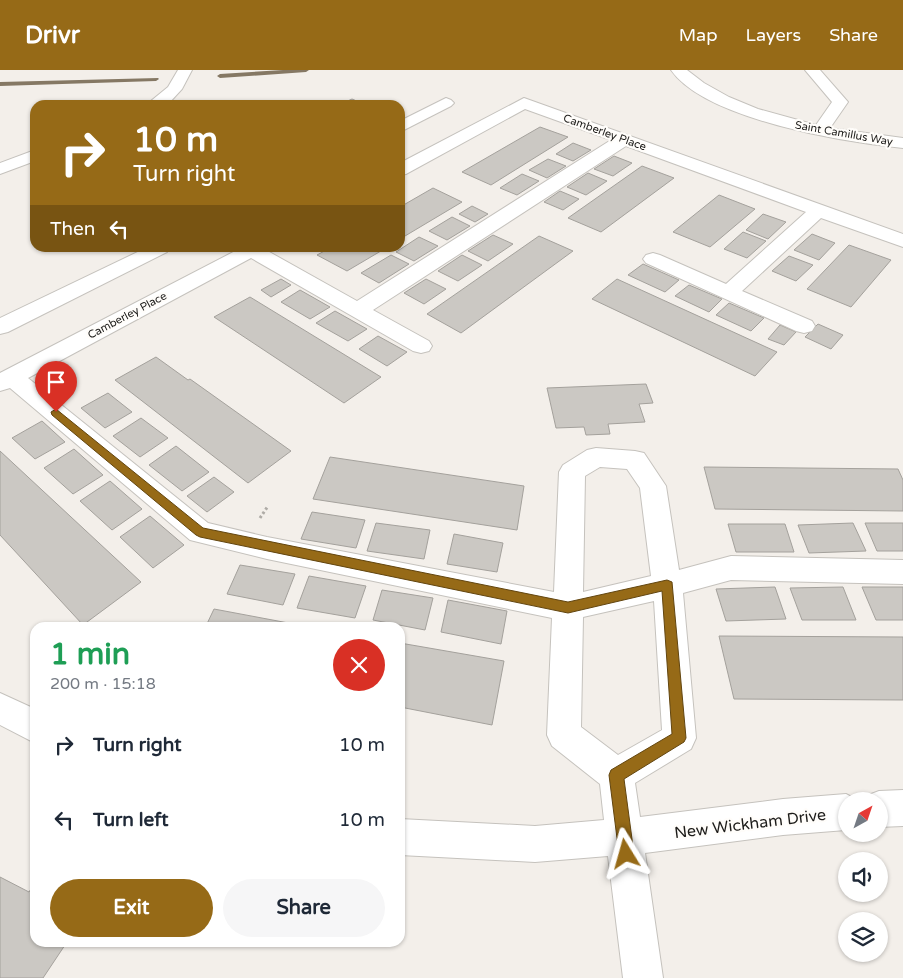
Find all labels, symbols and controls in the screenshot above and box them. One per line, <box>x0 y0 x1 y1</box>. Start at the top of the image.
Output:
text: Drivr <box>25 21 80 50</box>
text: Map <box>679 24 718 46</box>
text: Layers <box>746 24 801 46</box>
text: Share <box>829 24 878 46</box>
street label: Camberley Place <box>562 111 648 154</box>
street label: Saint Camillus Way <box>794 118 894 149</box>
text: 10 m <box>133 119 218 161</box>
icon: right <box>50 120 115 185</box>
text: Turn right <box>133 161 235 187</box>
icon: left <box>105 215 133 243</box>
text: Then <box>50 218 95 240</box>
street label: Camberley Place <box>86 289 169 342</box>
pin <box>35 361 77 412</box>
icon: arrive <box>42 368 70 396</box>
text: 1 min <box>50 636 130 673</box>
button: close <box>333 639 385 691</box>
text: 200 m · 15:18 <box>50 674 156 694</box>
icon: right <box>50 731 78 759</box>
text: Turn right <box>93 734 181 756</box>
text: 10 m <box>339 734 385 756</box>
north arrow <box>838 792 888 842</box>
map controls <box>838 792 888 962</box>
street label: New Wickham Drive <box>673 805 827 843</box>
icon: left <box>50 806 78 834</box>
text: Turn left <box>93 809 169 831</box>
text: 10 m <box>339 809 385 831</box>
position arrow <box>599 827 651 879</box>
button: sound <box>838 852 888 902</box>
button: Exit <box>50 879 213 937</box>
button: Share <box>223 879 385 937</box>
button: layers <box>838 912 888 962</box>

